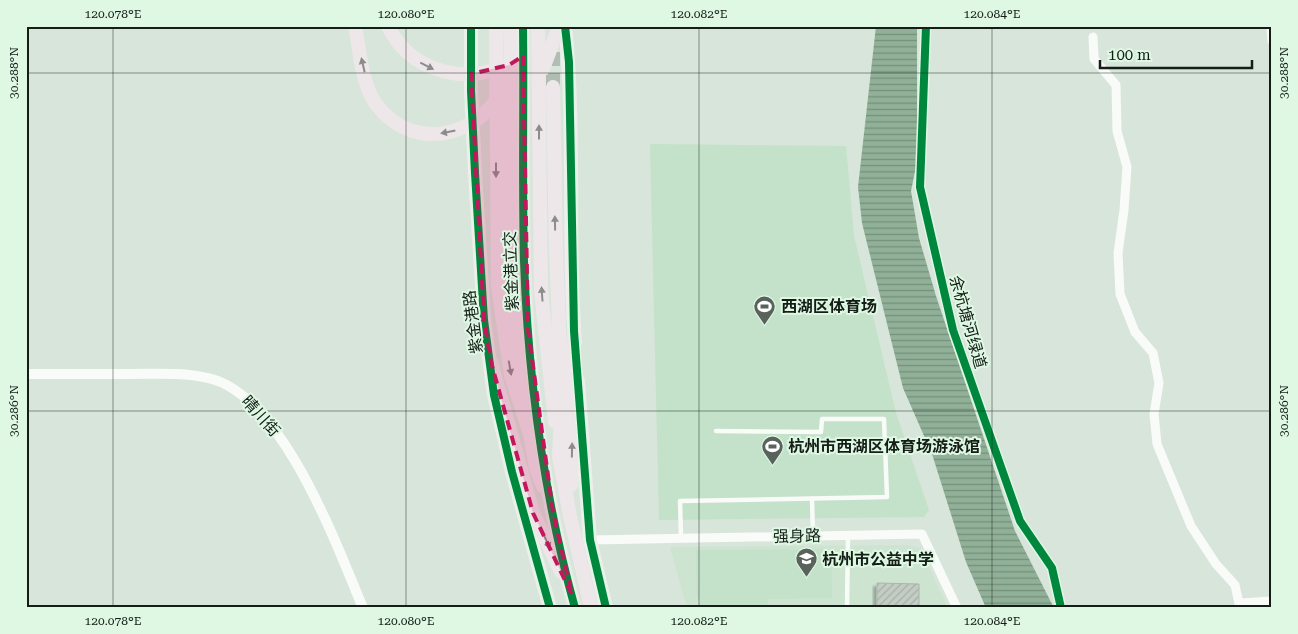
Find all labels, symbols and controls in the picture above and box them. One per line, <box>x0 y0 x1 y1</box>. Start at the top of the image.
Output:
text: 120.078°E <box>85 7 141 21</box>
text: 120.080°E <box>378 7 434 21</box>
text: 120.082°E <box>671 7 727 21</box>
text: 120.084°E <box>964 7 1020 21</box>
scale bar <box>1100 38 1253 70</box>
text: 100 m <box>1108 46 1151 64</box>
text: 30.288°N <box>7 47 21 99</box>
text: 30.288°N <box>1277 47 1291 99</box>
one-way arrow <box>359 58 367 73</box>
one-way arrow <box>420 62 434 70</box>
one-way arrow <box>535 124 543 140</box>
one-way arrow <box>440 128 456 136</box>
one-way arrow <box>492 163 500 179</box>
one-way arrow <box>551 215 559 231</box>
street label: 紫金港立交 <box>500 231 522 311</box>
street label: 余杭塘河绿道 <box>946 273 990 371</box>
one-way arrow <box>537 286 545 302</box>
street label: 紫金港路 <box>460 289 486 355</box>
sports icon: 西湖区体育场 <box>753 294 777 325</box>
place label: 西湖区体育场 <box>781 297 877 316</box>
one-way arrow <box>506 360 514 376</box>
text: 30.286°N <box>7 385 21 437</box>
text: 30.286°N <box>1277 385 1291 437</box>
street label: 晴川街 <box>238 392 284 440</box>
sports icon: 杭州市西湖区体育场游泳馆 <box>760 434 784 465</box>
place label: 杭州市西湖区体育场游泳馆 <box>788 437 980 456</box>
one-way arrow <box>568 442 576 458</box>
street label: 强身路 <box>773 526 821 546</box>
one-way arrow <box>543 535 551 549</box>
school or university icon: 杭州市公益中学 <box>794 547 818 578</box>
place label: 杭州市公益中学 <box>822 550 934 569</box>
text: 120.078°E <box>85 614 141 628</box>
text: 120.080°E <box>378 614 434 628</box>
text: 120.082°E <box>671 614 727 628</box>
text: 120.084°E <box>964 614 1020 628</box>

